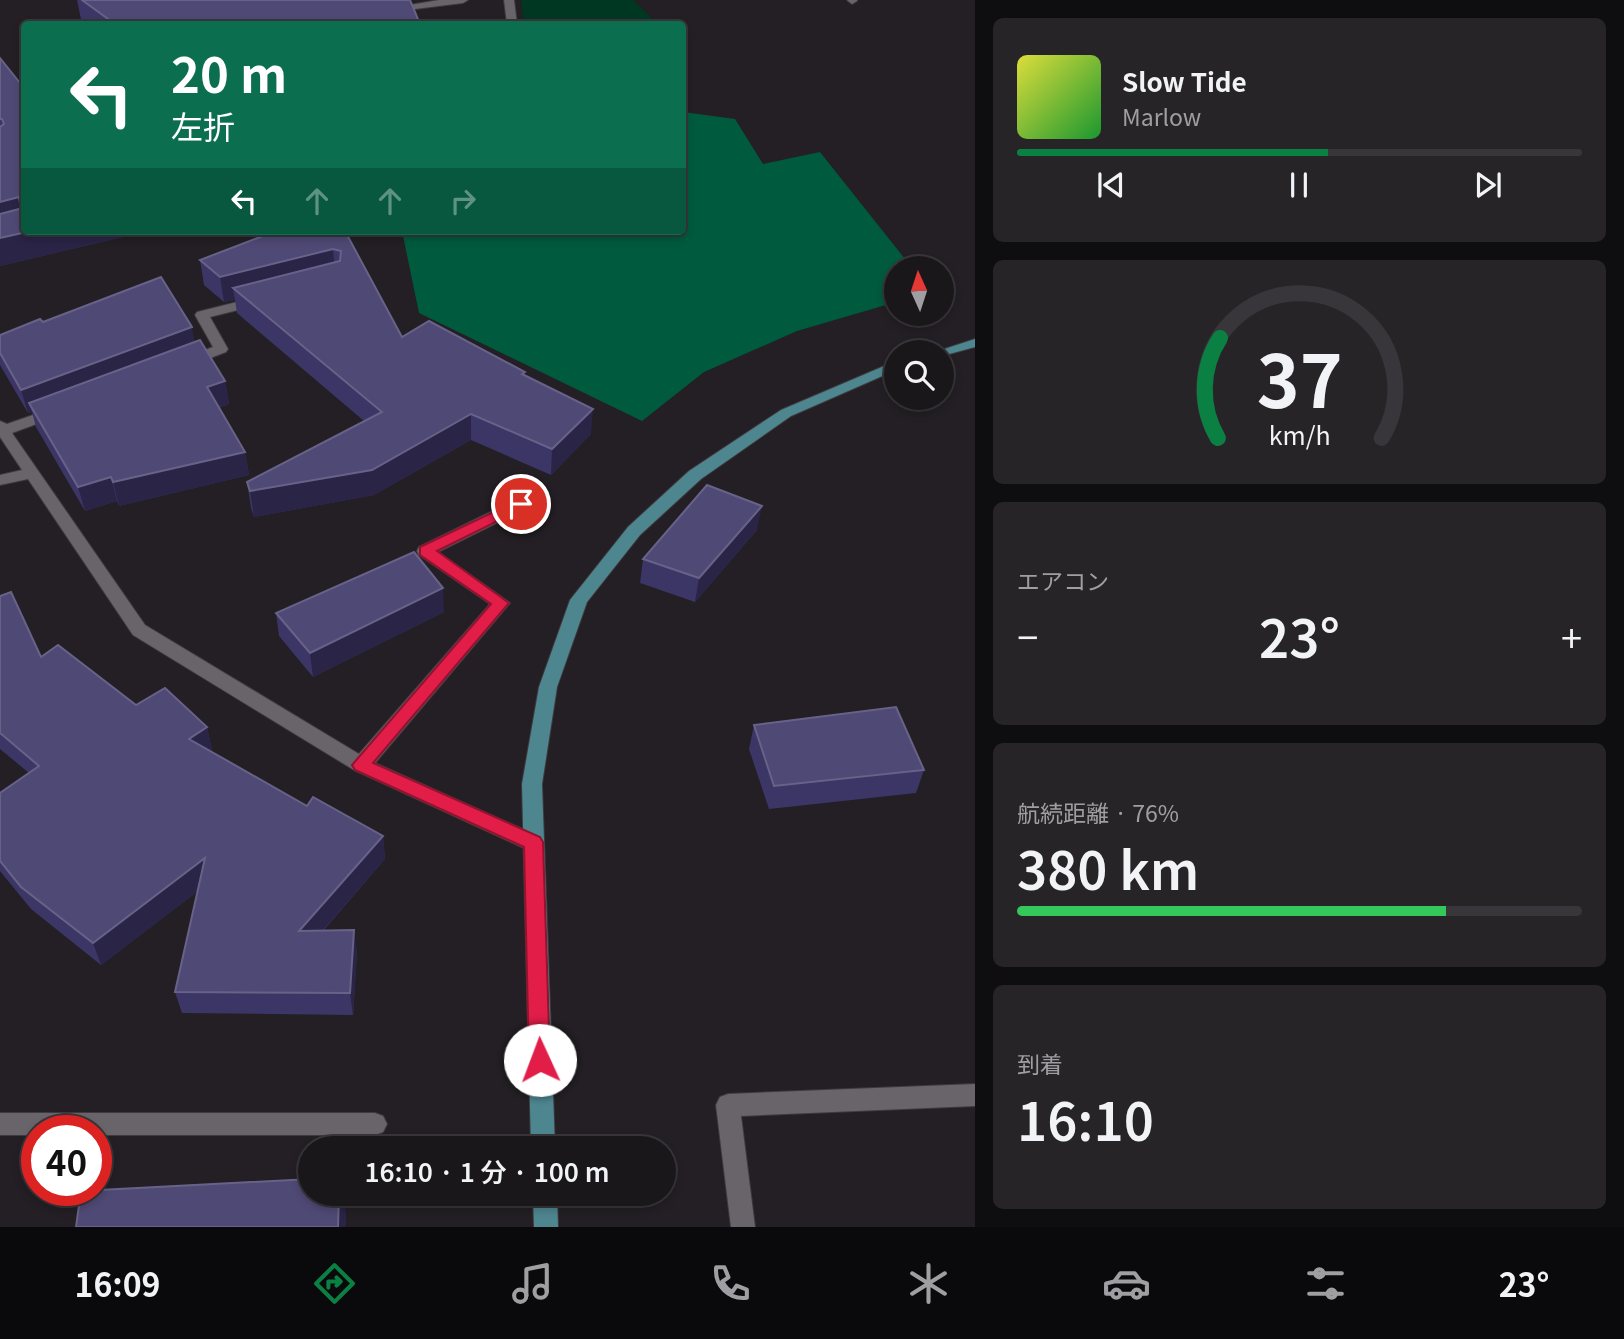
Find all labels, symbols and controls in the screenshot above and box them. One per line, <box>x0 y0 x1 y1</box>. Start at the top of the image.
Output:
text: 20 m <box>171 36 287 107</box>
icon: left <box>56 49 147 140</box>
text: Slow Tide <box>1122 62 1247 99</box>
text: Marlow <box>1122 99 1201 133</box>
text: 左折 <box>171 102 235 148</box>
icon: previous <box>1092 166 1130 204</box>
icon: pause <box>1280 166 1318 204</box>
icon: next <box>1469 166 1507 204</box>
icon: left <box>225 182 263 220</box>
icon: ahead <box>298 182 336 220</box>
icon: ahead <box>371 182 409 220</box>
icon: right <box>444 182 482 220</box>
north arrow <box>884 256 954 326</box>
map controls <box>884 256 954 410</box>
text: 37 <box>1257 324 1342 429</box>
button: search <box>884 340 954 410</box>
text: km/h <box>1269 415 1330 451</box>
pin <box>491 474 551 534</box>
icon: arrive <box>502 485 540 523</box>
text: エアコン <box>1017 563 1109 597</box>
text: 23° <box>1259 598 1340 673</box>
text: − <box>1017 608 1038 663</box>
text: + <box>1561 608 1582 663</box>
text: 航続距離 · 76% <box>1017 795 1179 829</box>
text: 380 km <box>1017 830 1199 905</box>
position arrow <box>503 1023 577 1097</box>
text: 到着 <box>1017 1046 1063 1080</box>
text: 16:10 <box>1017 1081 1154 1156</box>
speed limit sign: 40 <box>21 1115 112 1206</box>
text: 16:10 · 1 分 · 100 m <box>364 1152 610 1189</box>
icon: directions <box>310 1259 359 1308</box>
icon: music <box>508 1259 557 1308</box>
icon: phone <box>706 1259 755 1308</box>
icon: climate <box>904 1259 953 1308</box>
icon: car <box>1102 1259 1151 1308</box>
icon: filters <box>1301 1259 1350 1308</box>
text: 16:09 <box>75 1260 161 1306</box>
text: 23° <box>1499 1260 1549 1306</box>

